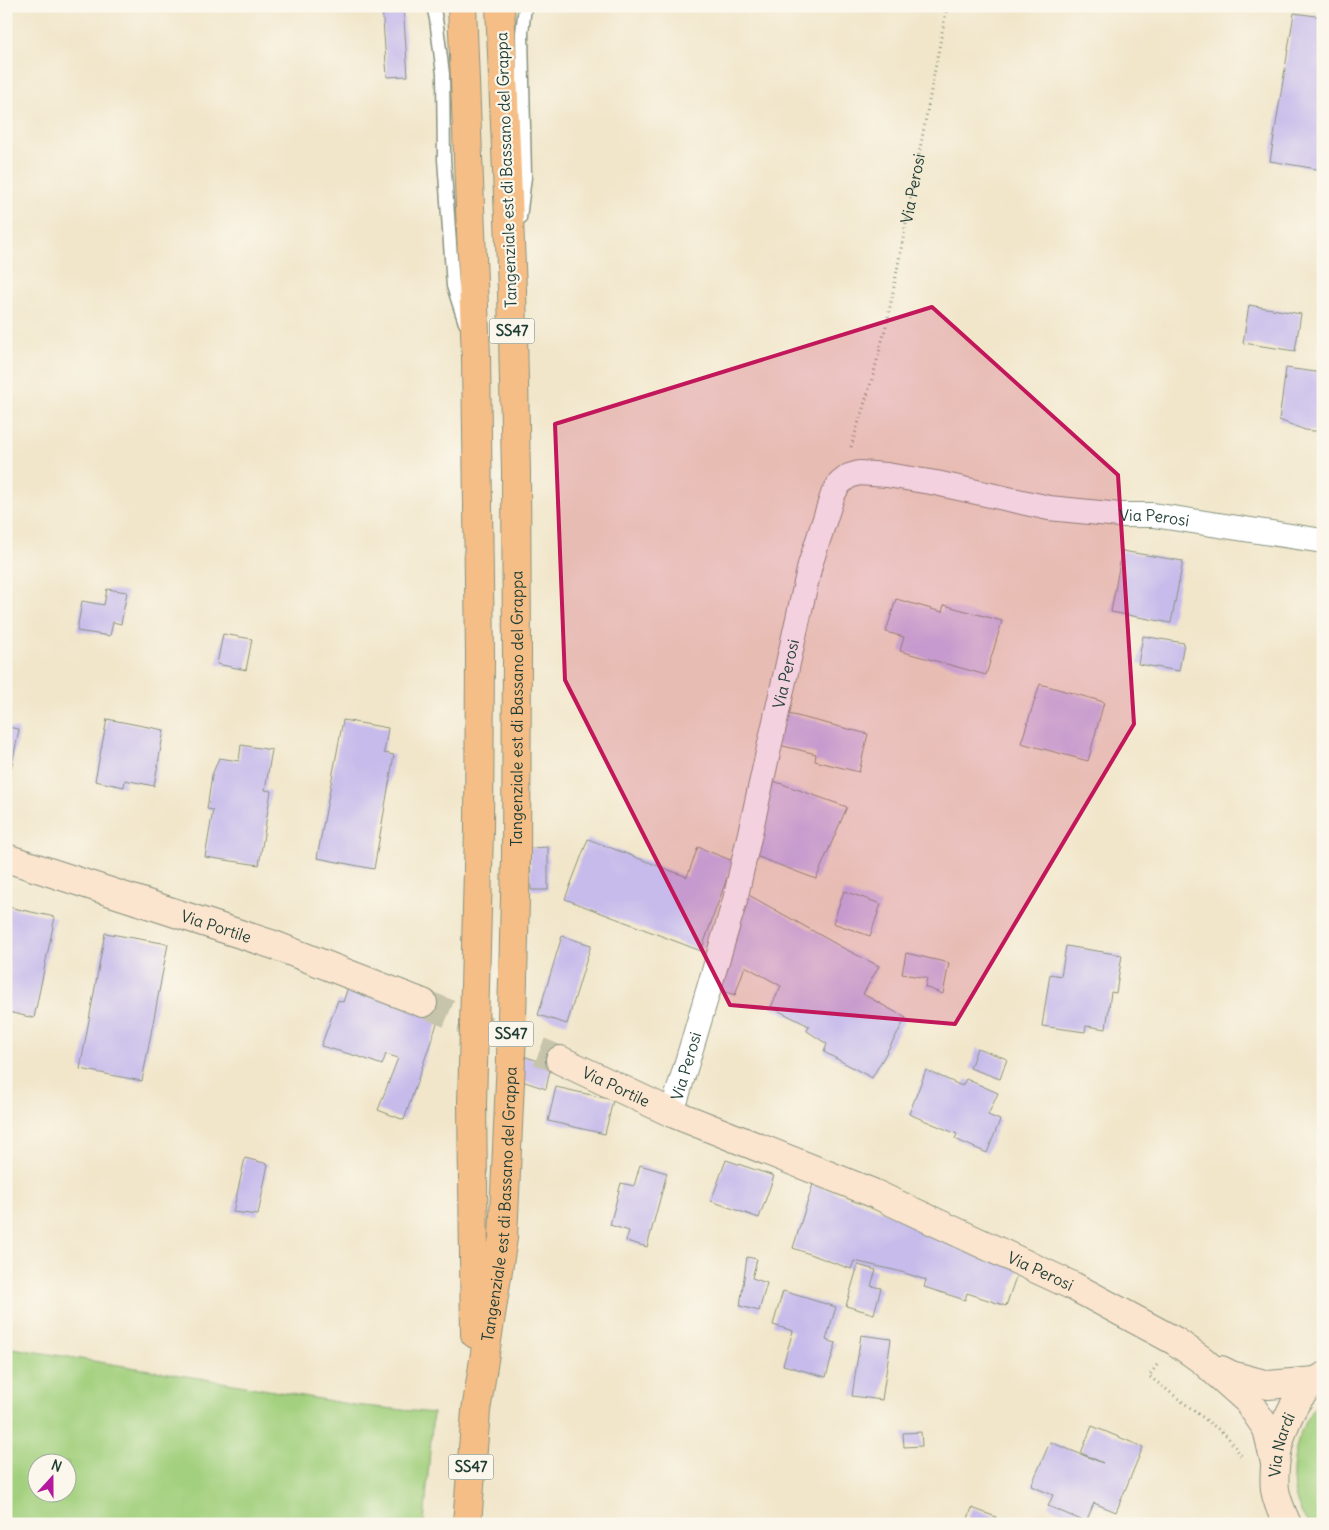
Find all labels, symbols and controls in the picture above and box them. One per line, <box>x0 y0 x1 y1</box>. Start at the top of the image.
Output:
street label: Tangenziale est di Bassano del Grappa <box>491 32 521 308</box>
street label: Via Perosi <box>896 152 929 225</box>
road number: SS47 <box>490 318 534 344</box>
street label: Via Perosi <box>1119 505 1191 530</box>
street label: Tangenziale est di Bassano del Grappa <box>506 571 527 847</box>
street label: Via Perosi <box>768 637 803 710</box>
street label: Via Portile <box>179 906 254 947</box>
road number: SS47 <box>488 1022 534 1046</box>
street label: Via Perosi <box>666 1029 705 1103</box>
street label: Via Portile <box>579 1062 653 1111</box>
street label: Tangenziale est di Bassano del Grappa <box>477 1066 521 1343</box>
street label: Via Perosi <box>1004 1247 1077 1295</box>
street label: Via Nardi <box>1264 1409 1299 1478</box>
north arrow <box>28 1452 78 1502</box>
road number: SS47 <box>448 1454 494 1480</box>
text: N <box>49 1456 64 1476</box>

